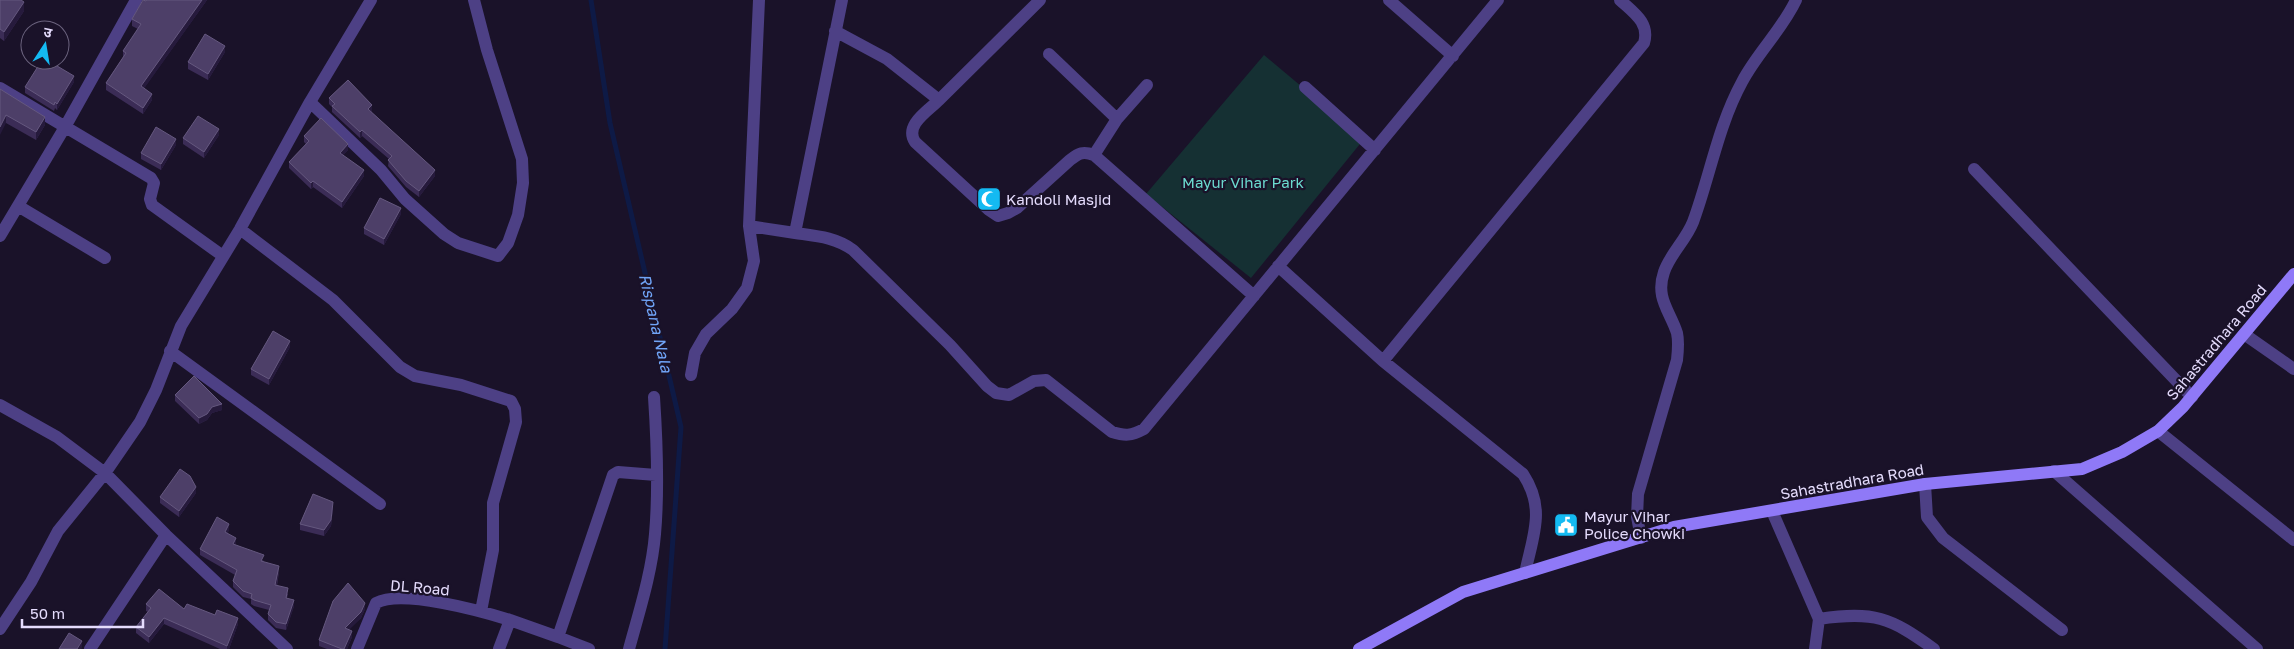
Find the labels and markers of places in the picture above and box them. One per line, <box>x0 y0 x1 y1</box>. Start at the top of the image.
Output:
mosque icon: Kandoli Masjid <box>976 186 1002 212</box>
place label: Kandoli Masjid <box>1006 190 1111 208</box>
place label: Mayur Vihar Police Chowki <box>1584 507 1685 542</box>
public building icon: Mayur Vihar Police Chowki <box>1553 512 1579 538</box>

